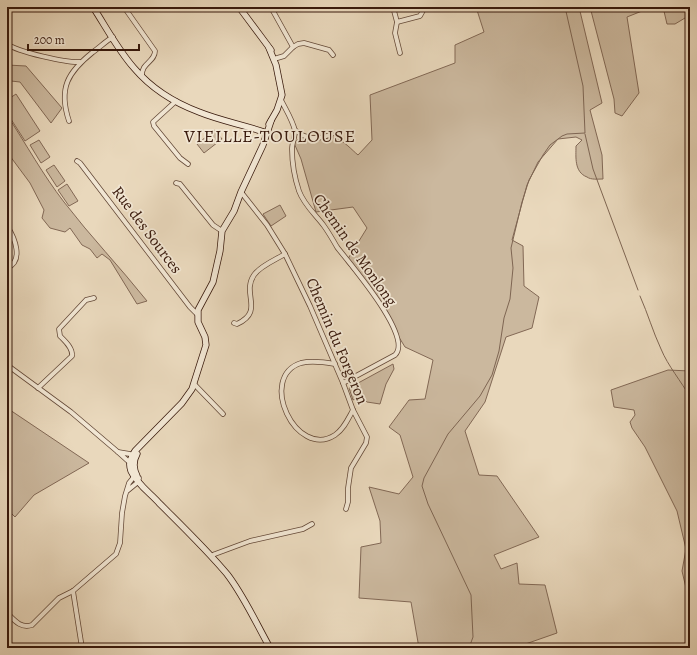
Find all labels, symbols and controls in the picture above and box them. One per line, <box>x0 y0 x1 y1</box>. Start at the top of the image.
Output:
scale bar <box>28 26 139 52</box>
text: 200 m <box>34 32 65 48</box>
district label: VIEILLE-TOULOUSE <box>183 124 356 148</box>
street label: Rue des Sources <box>107 182 187 278</box>
street label: Chemin de Monlong <box>308 189 402 311</box>
street label: Chemin du Forgeron <box>300 274 374 408</box>

